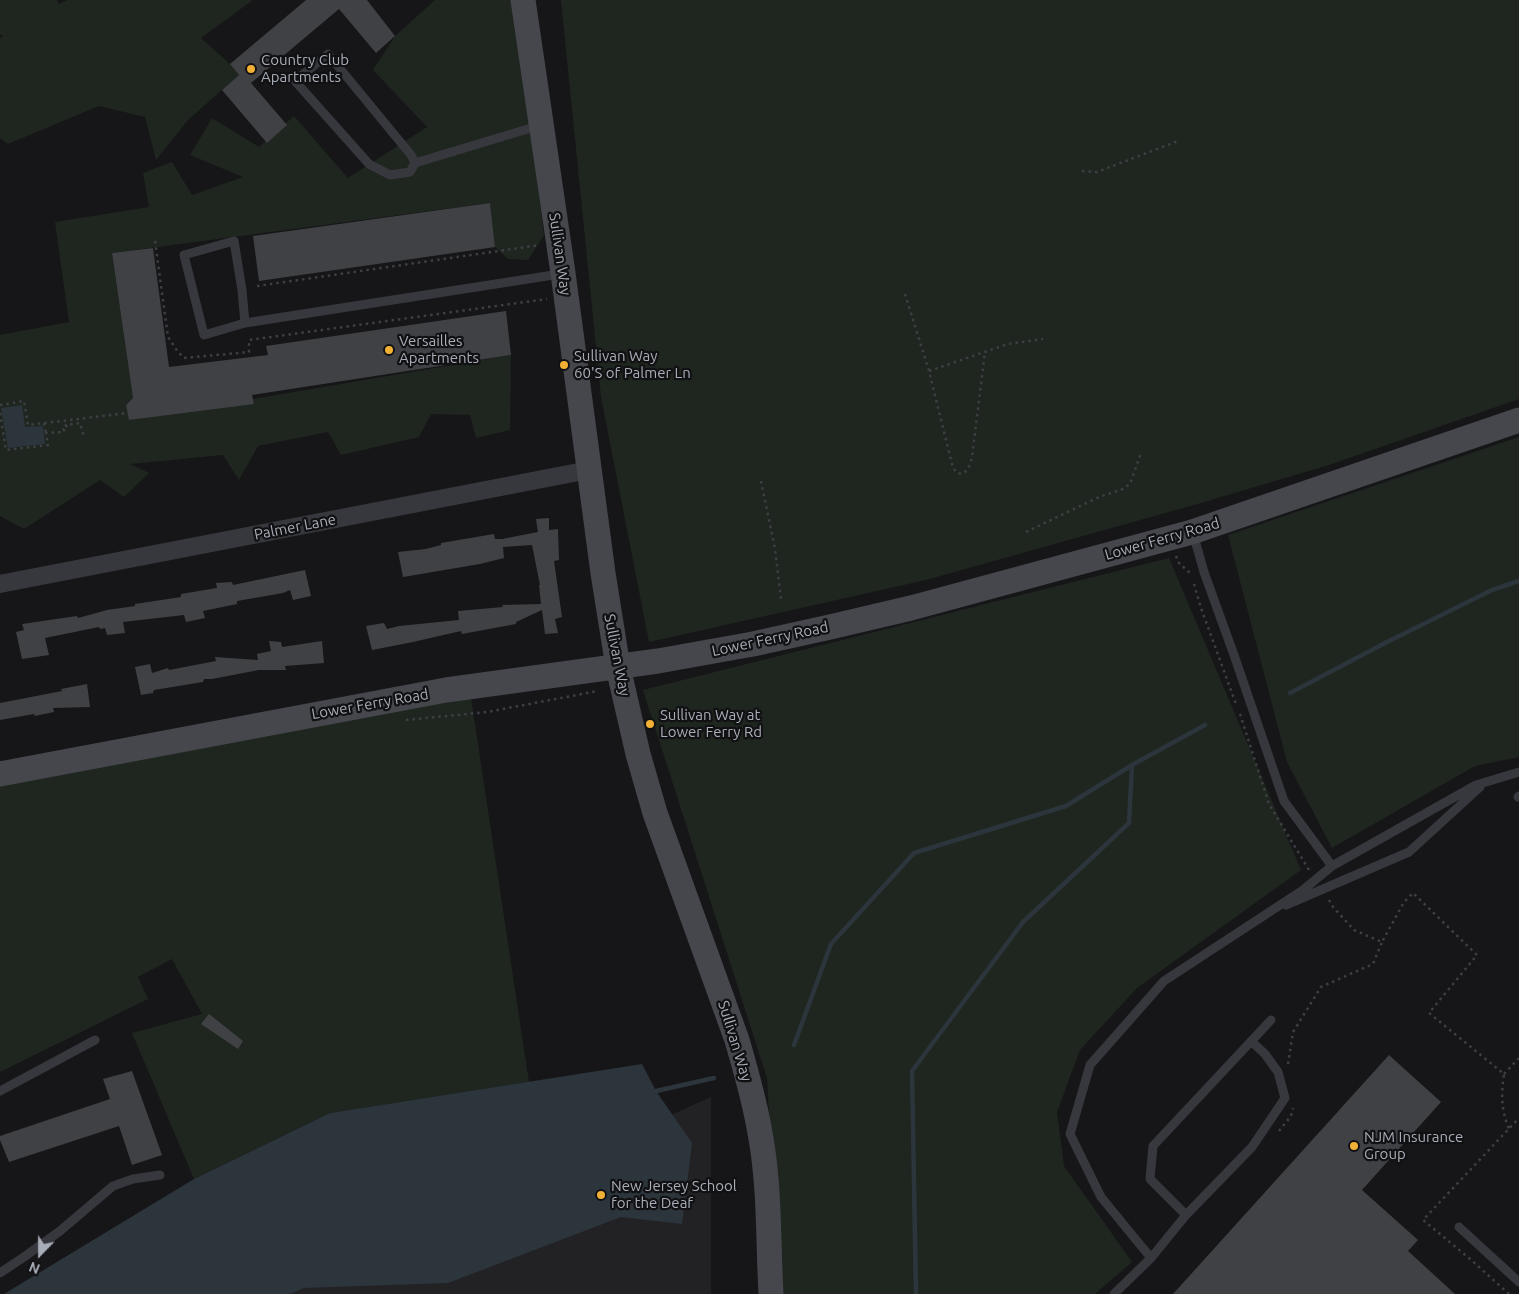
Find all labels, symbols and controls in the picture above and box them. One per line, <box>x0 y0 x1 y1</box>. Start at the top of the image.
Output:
place label: Country Club Apartments <box>261 51 349 86</box>
marker: Country Club Apartments <box>245 63 257 75</box>
street label: Sullivan Way <box>545 211 575 297</box>
place label: Versailles Apartments <box>399 332 479 367</box>
marker: Versailles Apartments <box>383 344 395 356</box>
place label: Sullivan Way 60'S of Palmer Ln <box>574 347 691 382</box>
marker: Sullivan Way 60'S of Palmer Ln <box>558 359 570 371</box>
street label: Palmer Lane <box>253 510 337 544</box>
street label: Lower Ferry Road <box>1103 514 1221 564</box>
street label: Sullivan Way <box>600 612 634 698</box>
street label: Lower Ferry Road <box>710 618 830 660</box>
street label: Lower Ferry Road <box>310 685 430 723</box>
place label: Sullivan Way at Lower Ferry Rd <box>660 706 762 741</box>
marker: Sullivan Way at Lower Ferry Rd <box>644 718 656 730</box>
street label: Sullivan Way <box>714 998 756 1084</box>
place label: NJM Insurance Group <box>1364 1128 1463 1163</box>
marker: NJM Insurance Group <box>1348 1140 1360 1152</box>
place label: New Jersey School for the Deaf <box>611 1177 737 1212</box>
marker: New Jersey School for the Deaf <box>595 1189 607 1201</box>
north arrow <box>15 1229 65 1279</box>
text: N <box>27 1259 42 1277</box>

